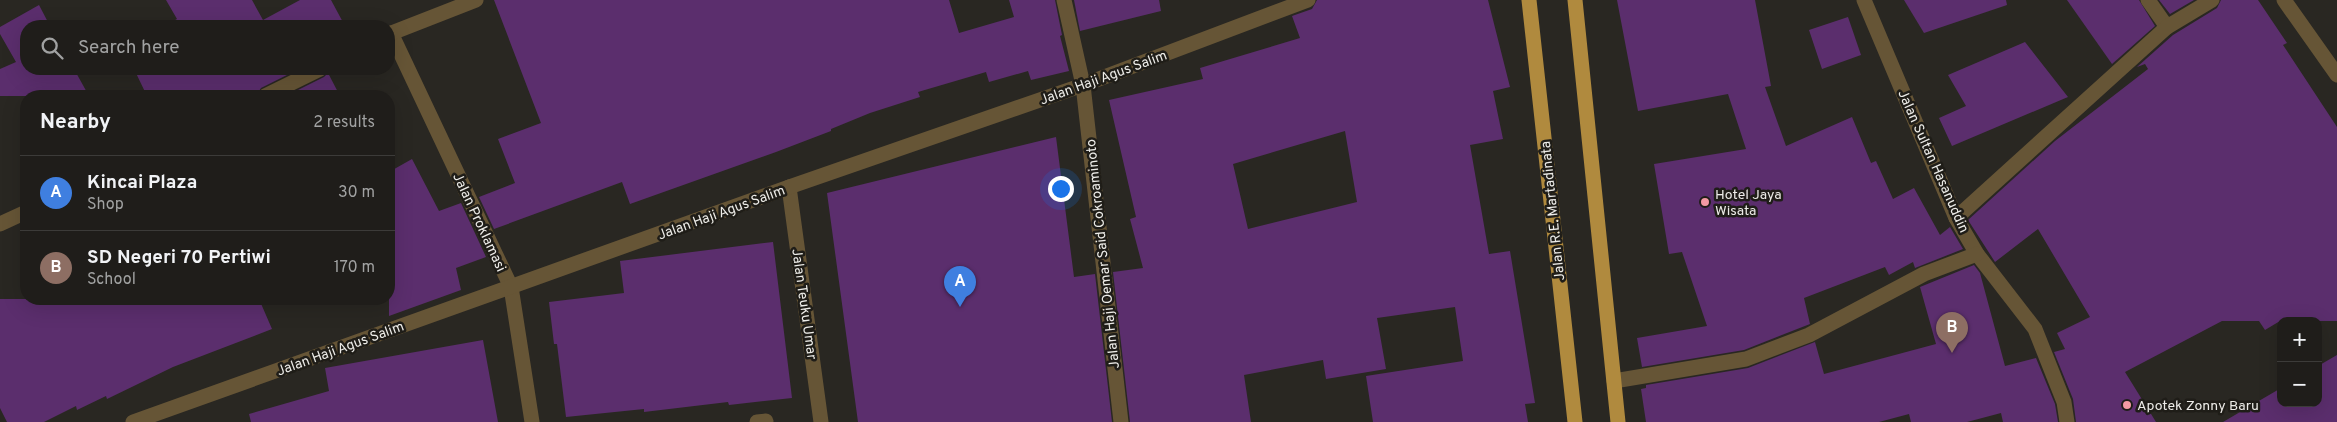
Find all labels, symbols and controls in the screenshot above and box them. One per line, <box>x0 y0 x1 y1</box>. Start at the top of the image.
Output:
search box <box>20 20 395 75</box>
icon: search <box>38 34 66 62</box>
text: Search here <box>78 36 180 60</box>
street label: Jalan Haji Agus Salim <box>1038 47 1169 109</box>
street label: Jalan Sultan Hasanuddin <box>1893 87 1972 236</box>
text: Nearby <box>40 109 111 136</box>
text: 2 results <box>313 113 375 133</box>
street label: Jalan Haji Oemar Said Cokroaminoto <box>1083 138 1124 369</box>
street label: Jalan R.E. Martadinata <box>1538 140 1569 281</box>
street label: Jalan Proklamasi <box>448 170 509 275</box>
text: Kincai Plaza <box>87 171 197 195</box>
your location <box>1048 176 1074 202</box>
street label: Jalan Haji Agus Salim <box>656 182 787 244</box>
text: A <box>50 183 62 203</box>
text: 30 m <box>338 183 375 203</box>
place label: Hotel Jaya Wisata <box>1715 187 1782 220</box>
text: Shop <box>87 195 124 215</box>
marker: Hotel Jaya Wisata <box>1699 196 1711 208</box>
text: SD Negeri 70 Pertiwi <box>87 246 271 270</box>
street label: Jalan Teuku Umar <box>787 248 820 361</box>
text: B <box>50 258 62 278</box>
text: 170 m <box>334 258 375 278</box>
pin: A <box>944 266 976 307</box>
text: School <box>87 270 136 290</box>
pin: B <box>1936 312 1968 353</box>
map controls <box>2277 317 2322 407</box>
button: + <box>2277 317 2322 362</box>
street label: Jalan Haji Agus Salim <box>275 318 406 380</box>
button: − <box>2277 362 2322 407</box>
place label: Apotek Zonny Baru <box>2137 398 2259 415</box>
marker: Apotek Zonny Baru <box>2121 399 2133 411</box>

